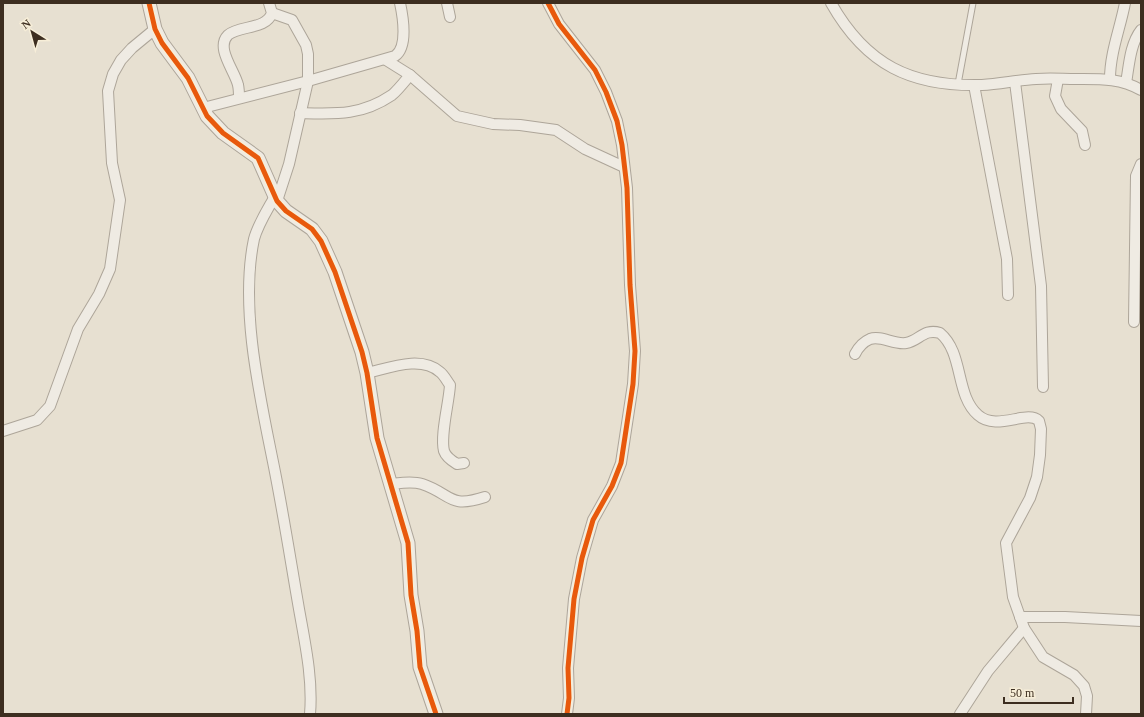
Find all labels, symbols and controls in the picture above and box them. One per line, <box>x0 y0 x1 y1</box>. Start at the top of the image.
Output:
north arrow <box>12 12 52 52</box>
text: N <box>19 17 33 31</box>
scale bar <box>1004 679 1073 705</box>
text: 50 m <box>1010 686 1035 700</box>

